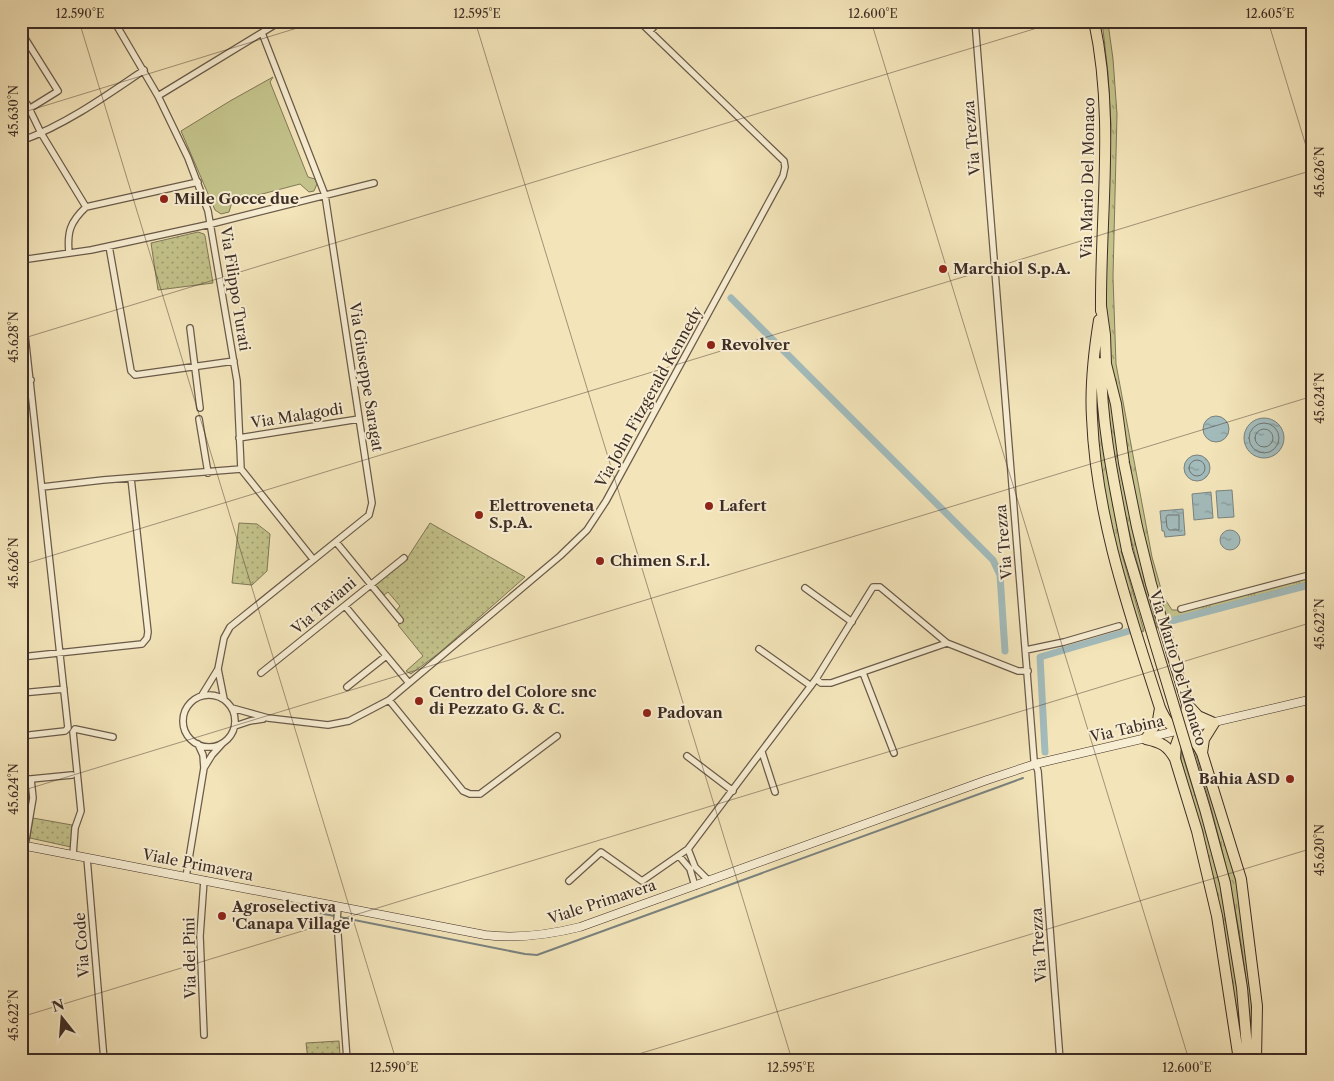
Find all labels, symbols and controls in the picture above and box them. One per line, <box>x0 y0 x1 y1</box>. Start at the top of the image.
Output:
text: 12.590°E <box>56 6 104 21</box>
text: 12.595°E <box>453 6 501 21</box>
text: 12.600°E <box>848 6 898 21</box>
text: 12.605°E <box>1246 6 1294 21</box>
text: 45.630°N <box>6 85 21 137</box>
street label: Via Mario Del Monaco <box>1077 97 1098 260</box>
street label: Via Trezza <box>959 100 984 177</box>
text: 45.626°N <box>1312 146 1327 198</box>
place label: Mille Gocce due <box>174 189 299 208</box>
marker: Mille Gocce due <box>158 193 170 205</box>
street label: Via Filippo Turati <box>216 224 255 353</box>
place label: Marchiol S.p.A. <box>953 259 1071 278</box>
marker: Marchiol S.p.A. <box>937 263 949 275</box>
street label: Via Giuseppe Saragat <box>345 300 388 454</box>
street label: Via John Fitzgerald Kennedy <box>590 302 707 491</box>
text: 45.628°N <box>6 311 21 363</box>
place label: Revolver <box>721 335 791 354</box>
marker: Revolver <box>705 339 717 351</box>
text: 45.624°N <box>1312 372 1327 424</box>
street label: Via Malagodi <box>248 399 345 432</box>
place label: Elettroveneta S.p.A. <box>489 496 595 532</box>
place label: Lafert <box>719 496 766 515</box>
marker: Lafert <box>703 500 715 512</box>
street label: Via Trezza <box>991 504 1016 581</box>
marker: Elettroveneta S.p.A. <box>473 509 485 521</box>
text: 45.626°N <box>6 537 21 589</box>
place label: Chimen S.r.l. <box>610 551 710 570</box>
marker: Chimen S.r.l. <box>594 555 606 567</box>
street label: Via Taviani <box>287 573 360 639</box>
street label: Via Mario Del Monaco <box>1145 587 1211 748</box>
text: 45.622°N <box>1312 598 1327 650</box>
place label: Centro del Colore snc di Pezzato G. & C. <box>429 682 597 718</box>
marker: Centro del Colore snc di Pezzato G. & C. <box>413 695 425 707</box>
place label: Padovan <box>657 703 723 722</box>
marker: Padovan <box>641 707 653 719</box>
street label: Via Tabina <box>1087 711 1166 746</box>
text: 45.624°N <box>6 763 21 815</box>
place label: Bahia ASD <box>1199 769 1280 788</box>
marker: Bahia ASD <box>1284 773 1296 785</box>
text: 45.620°N <box>1312 824 1327 876</box>
street label: Viale Primavera <box>140 844 255 885</box>
street label: Viale Primavera <box>544 875 658 928</box>
place label: Agroselectiva 'Canapa Village' <box>231 897 353 933</box>
street label: Via Trezza <box>1026 907 1051 984</box>
marker: Agroselectiva 'Canapa Village' <box>216 910 228 922</box>
street label: Via Code <box>70 912 93 979</box>
street label: Via dei Pini <box>179 917 200 1000</box>
text: 45.622°N <box>6 989 21 1041</box>
north arrow <box>38 994 88 1044</box>
text: N <box>50 995 67 1016</box>
text: 12.590°E <box>370 1060 418 1075</box>
text: 12.595°E <box>767 1060 815 1075</box>
text: 12.600°E <box>1162 1060 1212 1075</box>

